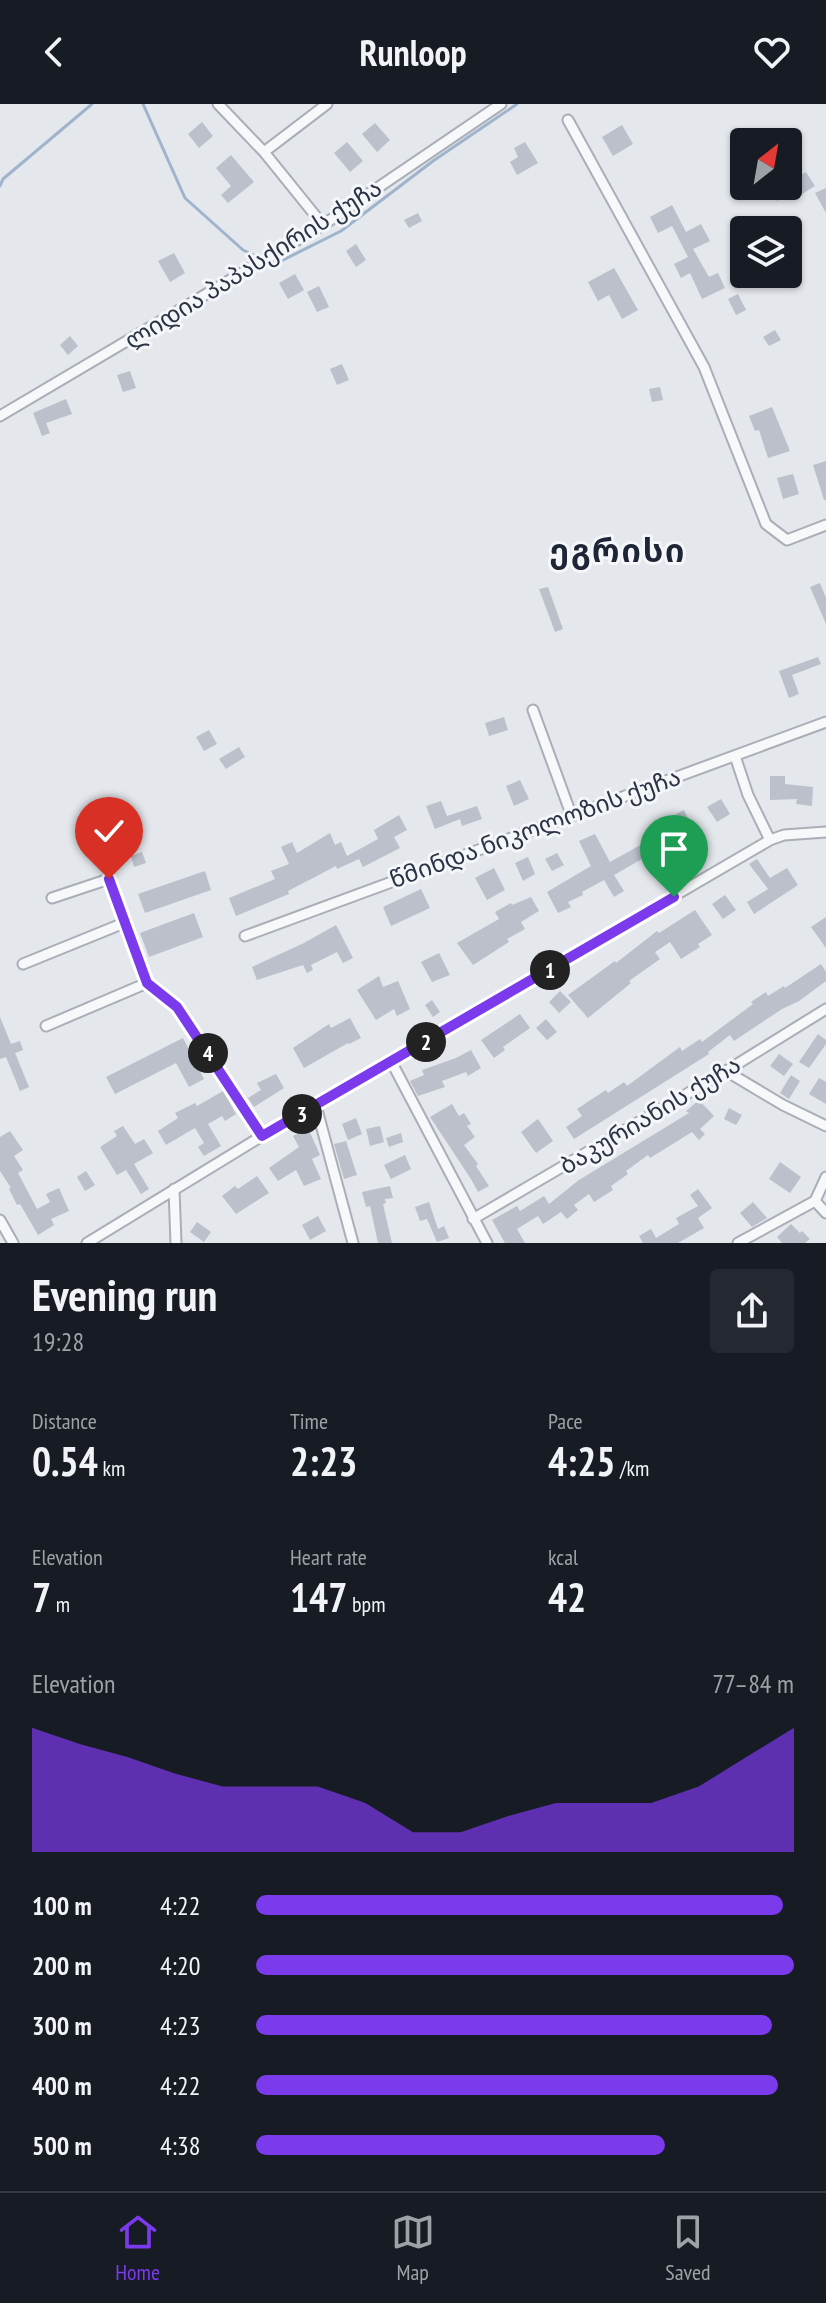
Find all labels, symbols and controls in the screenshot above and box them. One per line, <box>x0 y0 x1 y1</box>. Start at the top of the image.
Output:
text: Runloop <box>359 29 467 76</box>
icon: back <box>32 30 76 74</box>
icon: heart <box>750 30 794 74</box>
north arrow <box>730 128 802 200</box>
map controls <box>730 128 802 288</box>
street label: ლიდია პაპასქირის ქუჩა <box>119 172 387 356</box>
button: layers <box>730 216 802 288</box>
district label: ეგრისი <box>550 529 686 571</box>
street label: წმინდა ნიკოლოზის ქუჩა <box>385 761 685 895</box>
pin <box>75 797 143 879</box>
icon: check <box>87 809 131 853</box>
pin <box>640 815 708 897</box>
icon: arrive <box>652 827 696 871</box>
pin: 1 <box>530 950 570 990</box>
text: 1 <box>545 956 555 984</box>
pin: 2 <box>406 1022 446 1062</box>
text: 2 <box>421 1028 431 1056</box>
pin: 4 <box>188 1033 228 1073</box>
text: 4 <box>203 1039 213 1067</box>
street label: ბაკურიანის ქუჩა <box>554 1049 746 1181</box>
pin: 3 <box>282 1094 322 1134</box>
text: 3 <box>297 1100 307 1128</box>
text: Evening run <box>32 1266 217 1323</box>
button: share <box>710 1269 794 1353</box>
text: 19:28 <box>32 1325 84 1358</box>
text: Distance <box>32 1407 97 1435</box>
text: Time <box>290 1407 328 1435</box>
text: Pace <box>548 1407 583 1435</box>
text: 0.54 <box>32 1435 98 1487</box>
text: 2:23 <box>290 1435 357 1487</box>
text: 4:25 <box>548 1435 615 1487</box>
text: km <box>98 1454 125 1482</box>
text: /km <box>615 1454 649 1482</box>
text: Elevation <box>32 1543 103 1571</box>
text: Heart rate <box>290 1543 367 1571</box>
text: kcal <box>548 1543 578 1571</box>
text: 7 <box>32 1571 51 1623</box>
text: 147 <box>290 1571 347 1623</box>
text: 42 <box>548 1571 586 1623</box>
text: m <box>51 1590 70 1618</box>
text: bpm <box>347 1590 385 1618</box>
text: Elevation <box>32 1667 115 1700</box>
text: 77–84 m <box>712 1667 794 1700</box>
text: 100 m <box>32 1889 92 1922</box>
text: 4:22 <box>160 1889 200 1922</box>
text: 200 m <box>32 1949 92 1982</box>
text: 4:20 <box>160 1949 200 1982</box>
text: 300 m <box>32 2009 92 2042</box>
text: 4:23 <box>160 2009 200 2042</box>
text: 400 m <box>32 2069 92 2102</box>
text: 4:22 <box>160 2069 200 2102</box>
text: 500 m <box>32 2129 92 2162</box>
text: 4:38 <box>160 2129 200 2162</box>
tab: Home <box>115 2210 160 2286</box>
tab: Map <box>391 2210 435 2286</box>
tab: Saved <box>665 2210 711 2286</box>

